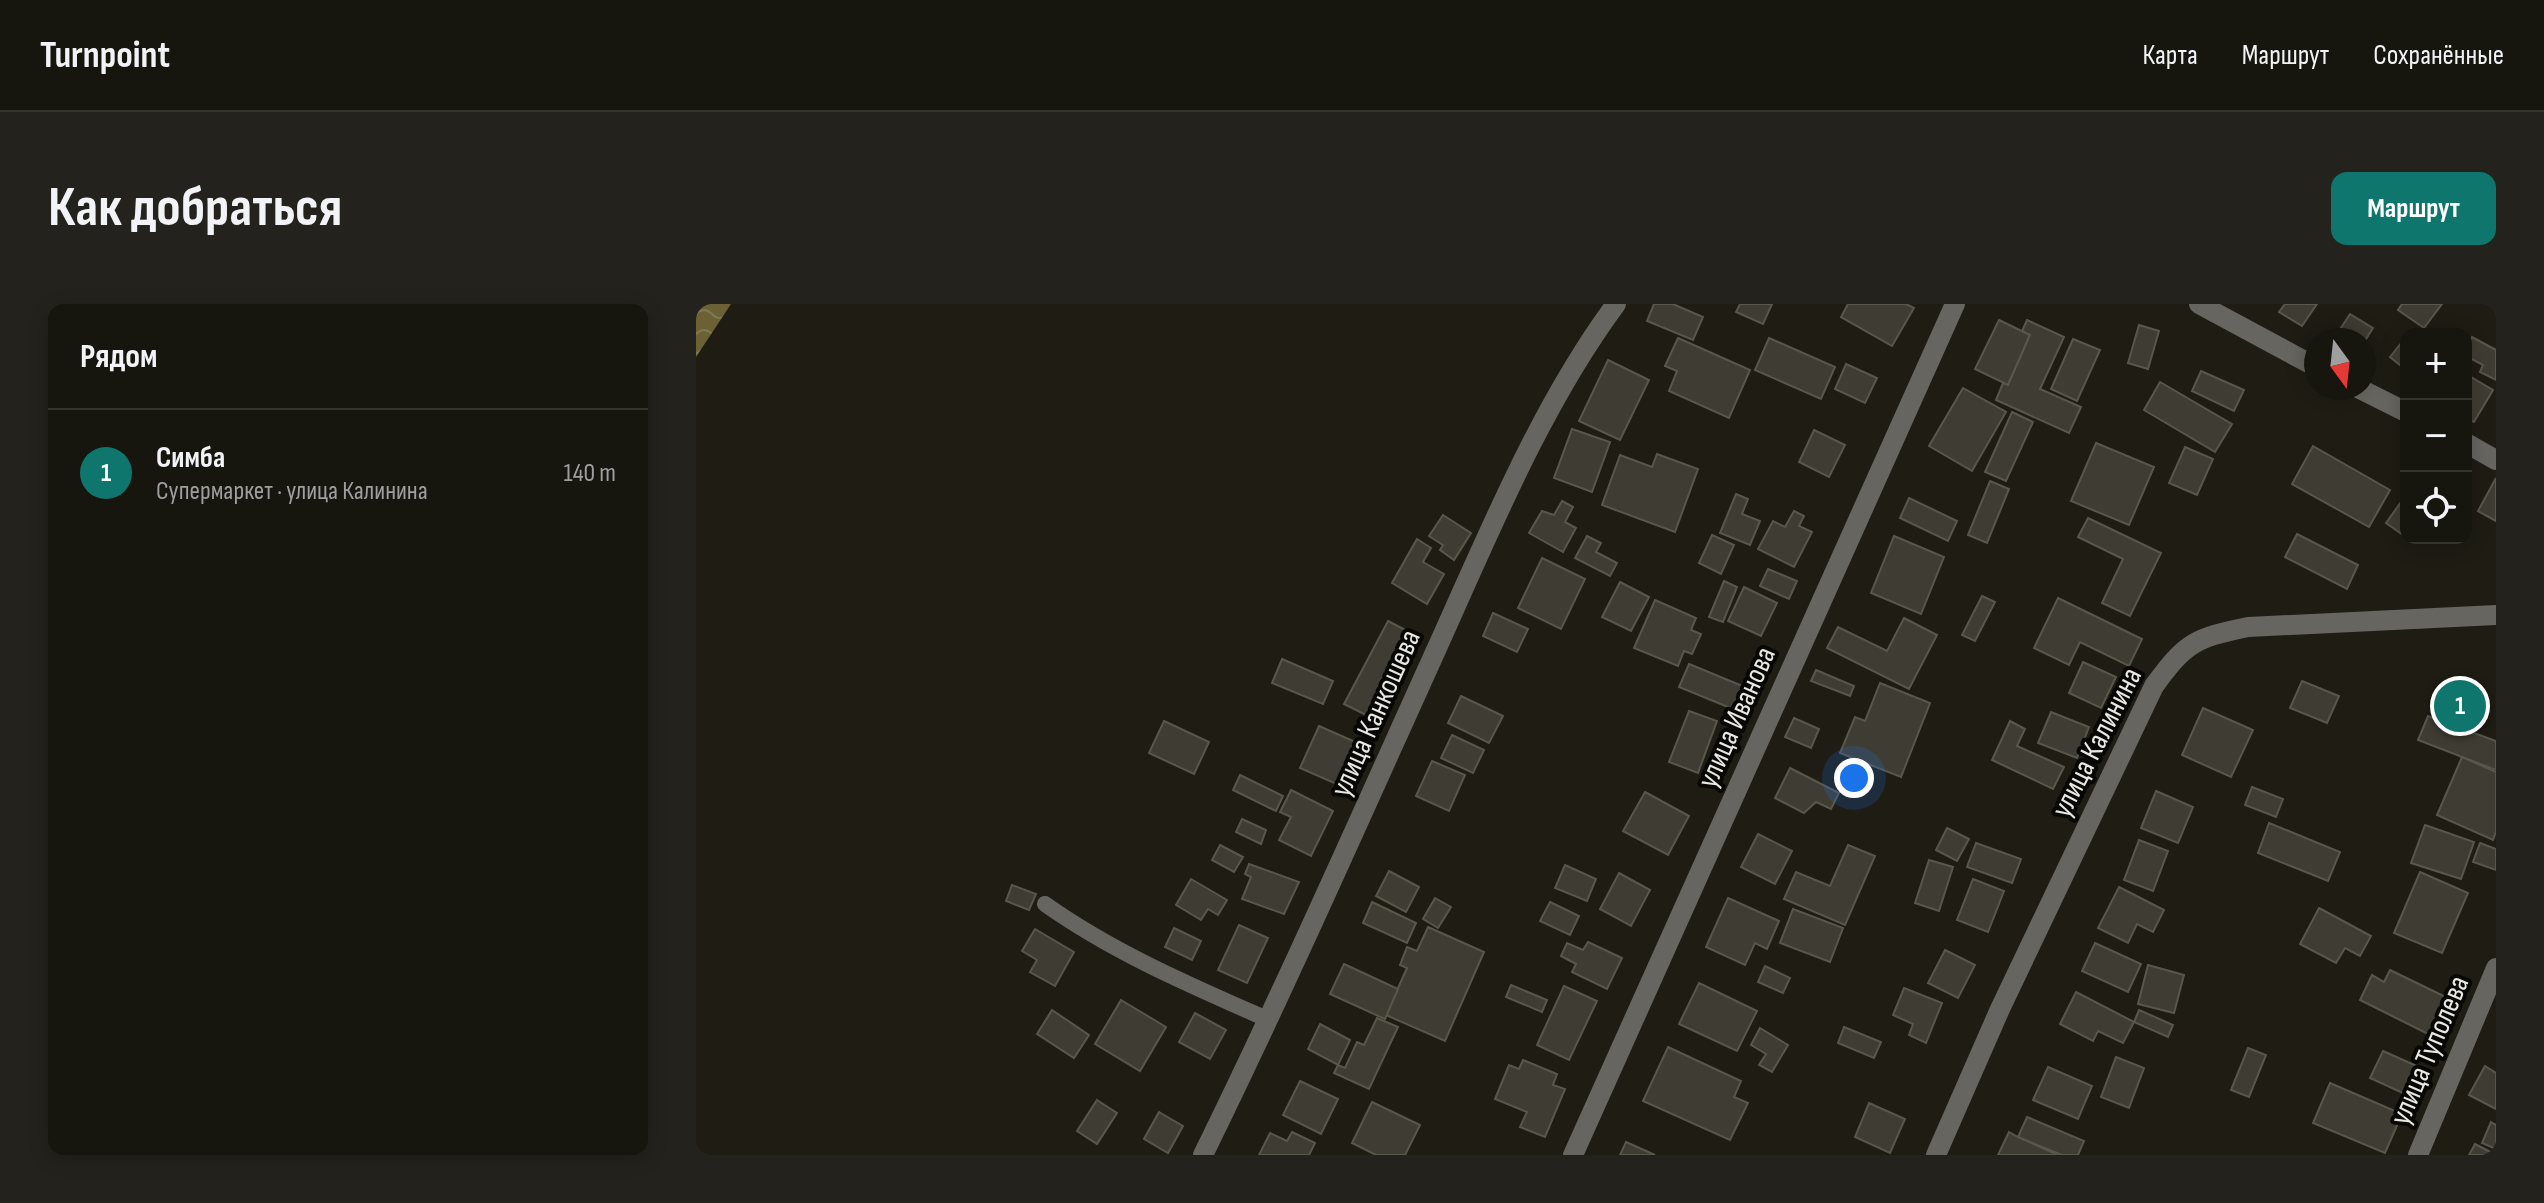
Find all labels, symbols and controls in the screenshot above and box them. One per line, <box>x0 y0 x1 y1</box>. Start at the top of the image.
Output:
text: Turnpoint <box>40 33 170 78</box>
text: Карта <box>2143 39 2198 72</box>
text: Маршрут <box>2242 39 2329 72</box>
text: Сохранённые <box>2373 39 2504 72</box>
button: Маршрут <box>2331 172 2496 245</box>
text: Как добраться <box>48 175 342 242</box>
north arrow <box>2304 328 2376 400</box>
map controls <box>2400 328 2472 544</box>
button: + <box>2400 328 2472 400</box>
text: Рядом <box>80 336 158 377</box>
button: − <box>2400 400 2472 472</box>
text: Симба <box>156 440 225 476</box>
text: 1 <box>101 458 111 489</box>
text: 140 m <box>564 458 616 489</box>
button: locate <box>2400 472 2472 544</box>
text: Супермаркет · улица Калинина <box>156 476 428 507</box>
street label: улица Канкошева <box>1323 625 1429 802</box>
street label: улица Иванова <box>1690 641 1784 793</box>
street label: улица Калинина <box>2044 662 2150 823</box>
pin: 1 <box>2434 676 2486 736</box>
your location <box>1834 758 1874 798</box>
street label: улица Туполева <box>2382 970 2477 1130</box>

